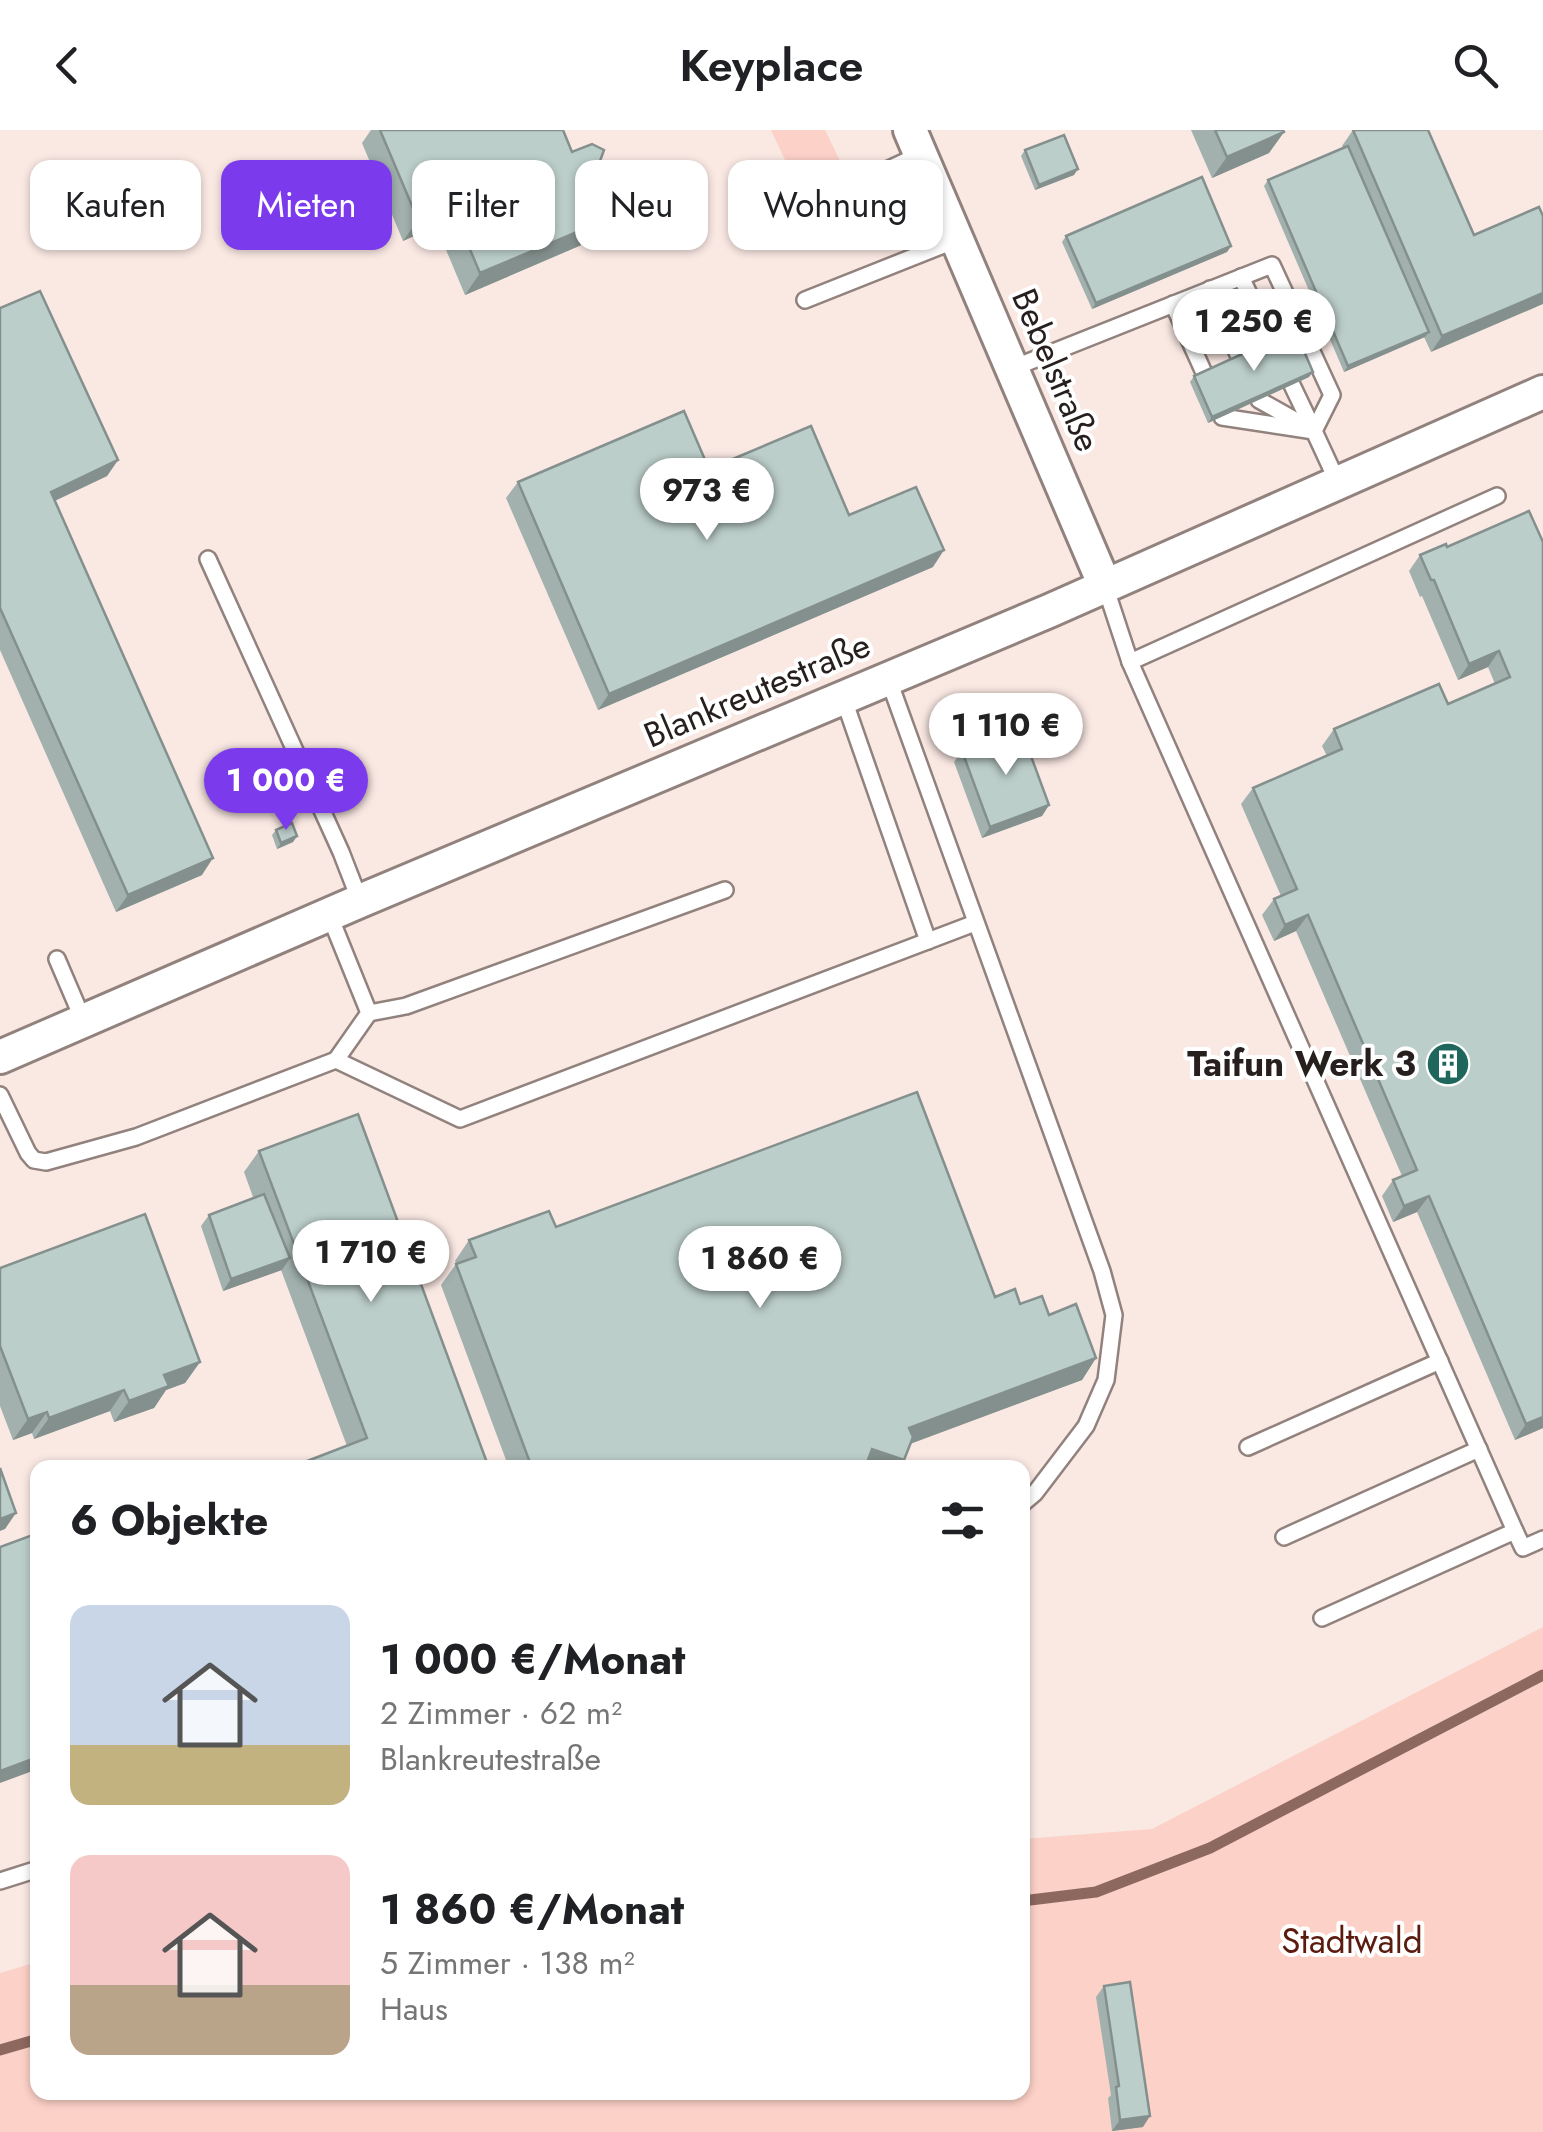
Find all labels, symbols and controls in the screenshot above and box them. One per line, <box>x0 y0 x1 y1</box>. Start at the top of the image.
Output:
text: Keyplace <box>679 33 864 98</box>
icon: back <box>40 38 95 93</box>
icon: search <box>1448 38 1503 93</box>
chip: Kaufen <box>30 160 201 250</box>
chip: Mieten <box>221 160 392 250</box>
chip: Filter <box>412 160 555 250</box>
chip: Neu <box>575 160 708 250</box>
chip: Wohnung <box>728 160 943 250</box>
street label: Bebelstraße <box>999 281 1113 459</box>
pin: 1 250 € <box>1162 289 1346 374</box>
text: 1 250 € <box>1194 298 1314 344</box>
pin: 973 € <box>637 458 777 543</box>
text: 973 € <box>662 467 752 513</box>
street label: Blankreutestraße <box>636 620 878 760</box>
pin: 1 110 € <box>914 693 1098 778</box>
text: 1 110 € <box>951 702 1061 748</box>
pin: 1 000 € <box>194 748 378 833</box>
text: 1 000 € <box>226 757 346 803</box>
place label: Taifun Werk 3 <box>1187 1039 1416 1089</box>
building icon: Taifun Werk 3 <box>1425 1041 1471 1087</box>
pin: 1 710 € <box>279 1220 463 1305</box>
pin: 1 860 € <box>668 1226 852 1311</box>
text: 1 710 € <box>314 1229 428 1275</box>
text: 1 860 € <box>700 1235 820 1281</box>
text: 6 Objekte <box>70 1490 268 1551</box>
icon: filters <box>935 1493 990 1548</box>
text: 1 000 €/Monat <box>380 1629 685 1690</box>
icon: home <box>150 1645 270 1765</box>
text: 2 Zimmer · 62 m² <box>380 1690 622 1736</box>
text: Blankreutestraße <box>380 1736 601 1782</box>
text: 1 860 €/Monat <box>380 1879 684 1940</box>
icon: home <box>150 1895 270 2015</box>
park label: Stadtwald <box>1281 1916 1423 1966</box>
text: 5 Zimmer · 138 m² <box>380 1940 635 1986</box>
text: Haus <box>380 1986 448 2032</box>

